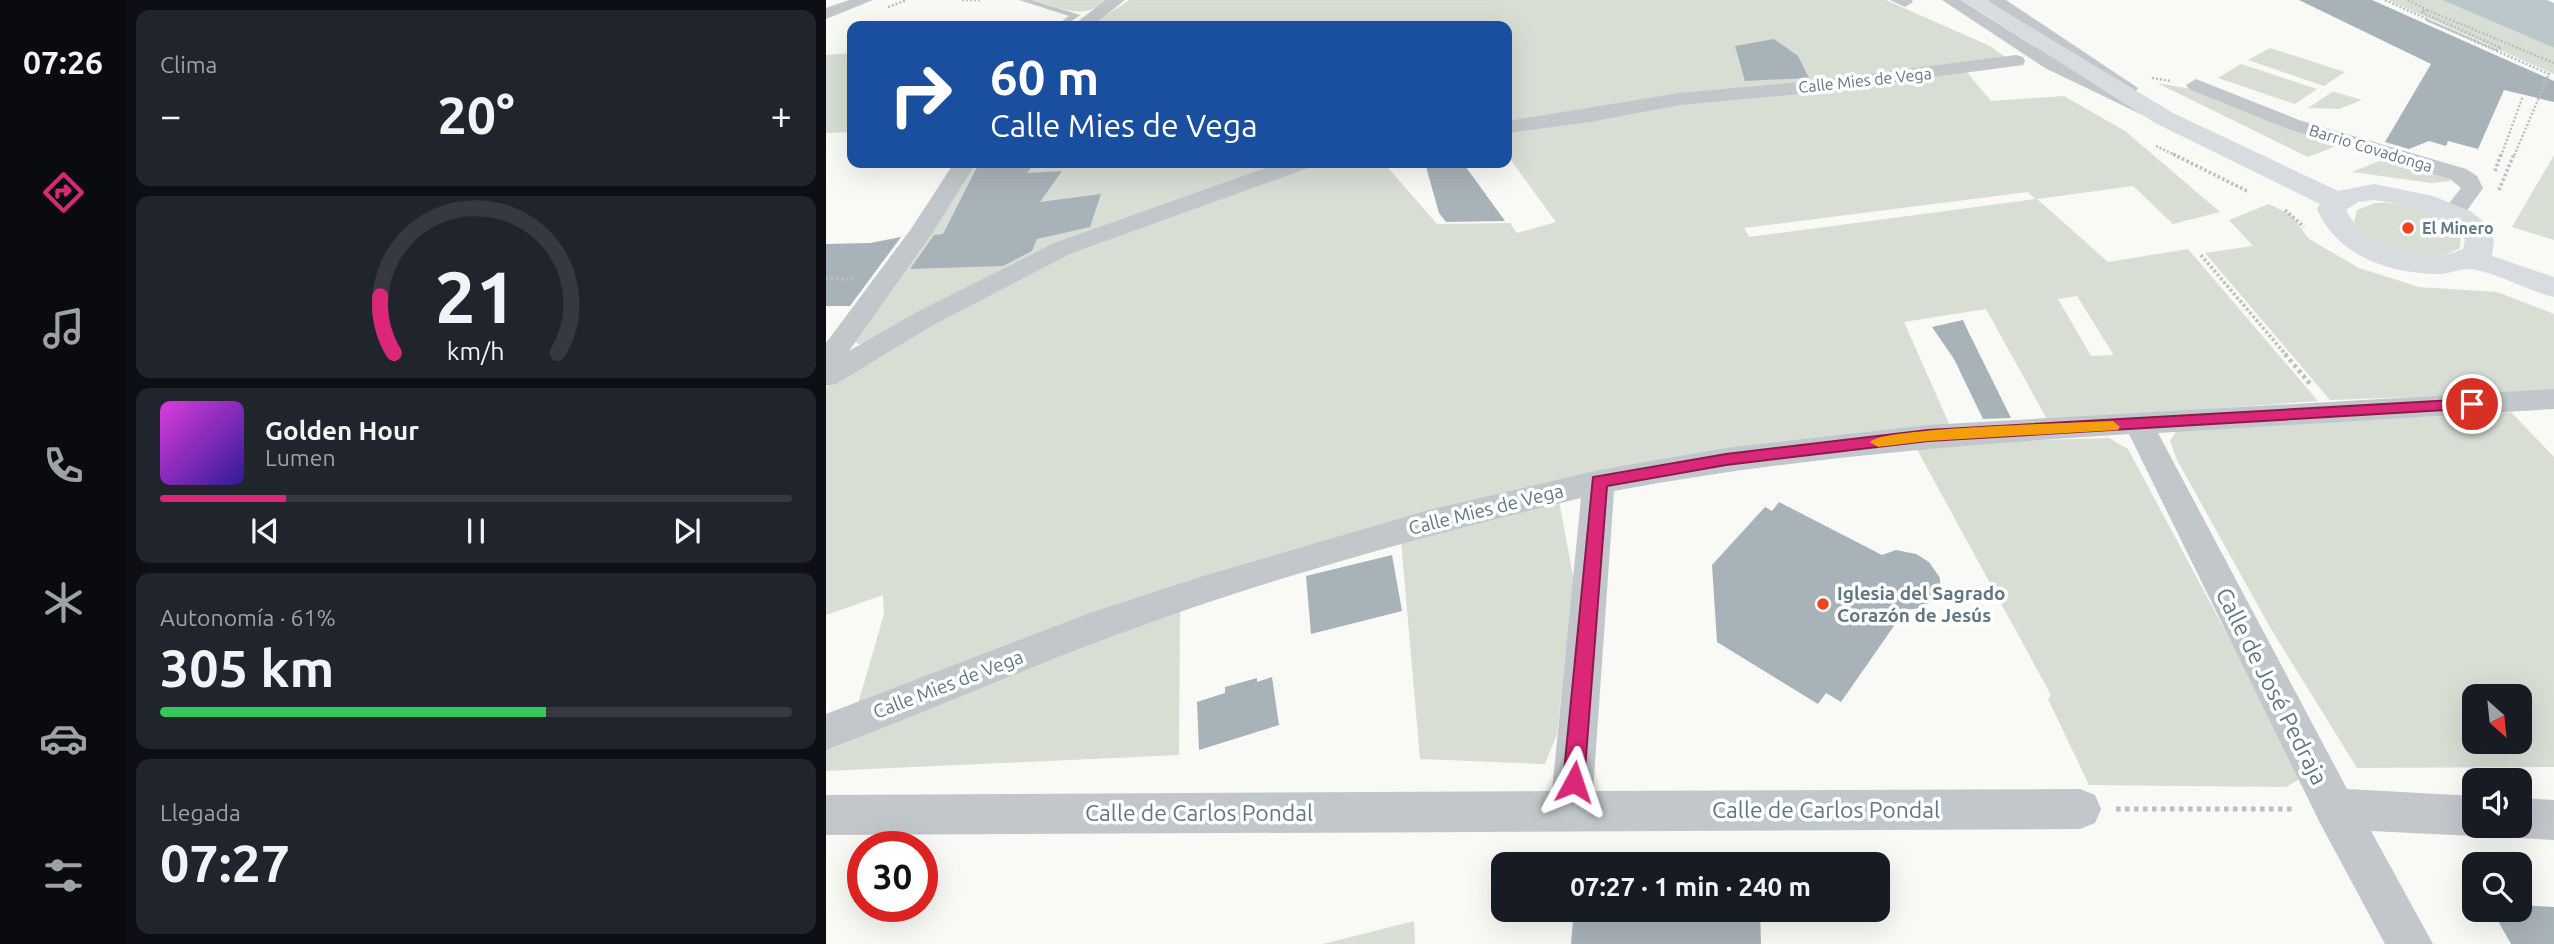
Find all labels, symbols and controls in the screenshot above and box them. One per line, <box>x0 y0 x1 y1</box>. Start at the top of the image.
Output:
text: 07:26 <box>23 44 103 80</box>
icon: right <box>875 49 966 140</box>
text: 60 m <box>990 49 1099 104</box>
text: Clima <box>160 52 217 77</box>
street label: Calle Mies de Vega <box>1797 64 1933 96</box>
text: 20° <box>437 86 515 144</box>
text: − <box>160 94 181 136</box>
text: + <box>771 94 792 136</box>
text: Calle Mies de Vega <box>990 107 1258 143</box>
street label: Barrio Covadonga <box>2307 121 2435 175</box>
icon: directions <box>39 168 88 217</box>
place label: El Minero <box>2422 219 2494 237</box>
marker: El Minero <box>2400 220 2416 236</box>
text: 21 <box>435 255 517 337</box>
icon: music <box>39 304 88 353</box>
text: km/h <box>447 336 505 364</box>
pin <box>2442 374 2502 434</box>
icon: arrive <box>2453 385 2491 423</box>
text: Golden Hour <box>265 416 419 445</box>
icon: phone <box>39 441 88 490</box>
text: Lumen <box>265 445 336 470</box>
street label: Calle Mies de Vega <box>1406 479 1566 539</box>
icon: previous <box>246 512 284 550</box>
icon: pause <box>457 512 495 550</box>
icon: next <box>668 512 706 550</box>
icon: climate <box>39 578 88 627</box>
place label: Iglesia del Sagrado Corazón de Jesús <box>1837 582 2006 626</box>
street label: Calle de José Pedraja <box>2211 583 2333 789</box>
marker: Iglesia del Sagrado Corazón de Jesús <box>1815 596 1831 612</box>
text: Autonomía · 61% <box>160 605 336 630</box>
text: 305 km <box>160 639 334 697</box>
street label: Calle Mies de Vega <box>870 645 1026 723</box>
north arrow <box>2462 684 2532 754</box>
map controls <box>2462 684 2532 922</box>
icon: car <box>39 714 88 763</box>
position arrow <box>1537 745 1611 819</box>
button: sound <box>2462 768 2532 838</box>
street label: Calle de Carlos Pondal <box>1712 797 1940 822</box>
text: Llegada <box>160 800 241 825</box>
street label: Calle de Carlos Pondal <box>1085 800 1313 825</box>
speed limit sign: 30 <box>847 831 938 922</box>
text: 07:27 <box>160 834 290 892</box>
icon: filters <box>39 851 88 900</box>
button: search <box>2462 852 2532 922</box>
text: 07:27 · 1 min · 240 m <box>1570 872 1811 901</box>

